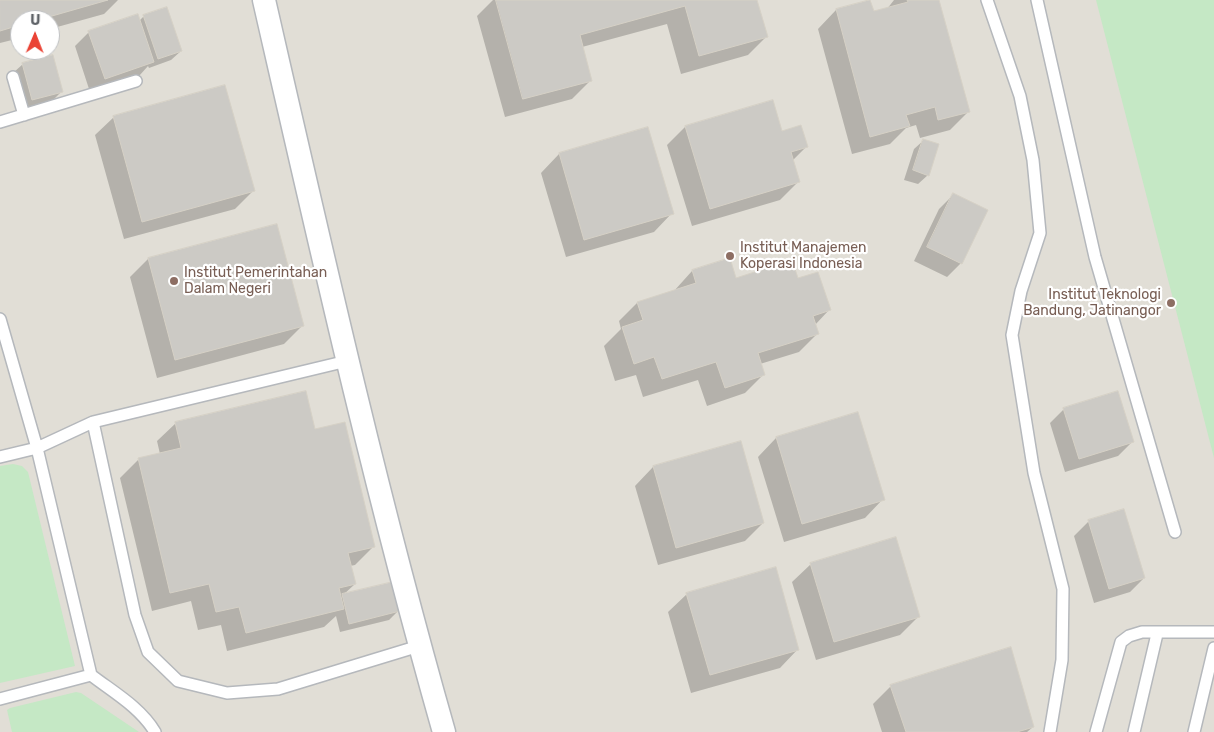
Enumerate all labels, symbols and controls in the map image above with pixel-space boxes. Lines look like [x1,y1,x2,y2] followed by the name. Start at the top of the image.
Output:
[10,10,60,60] north arrow
[30,12,40,29] text: U
[740,240,866,272] place label: Institut Manajemen Koperasi Indonesia
[724,250,736,262] marker: Institut Manajemen Koperasi Indonesia
[184,265,327,298] place label: Institut Pemerintahan Dalam Negeri
[168,275,180,287] marker: Institut Pemerintahan Dalam Negeri
[1023,287,1161,320] place label: Institut Teknologi Bandung, Jatinangor
[1165,297,1177,309] marker: Institut Teknologi Bandung, Jatinangor

